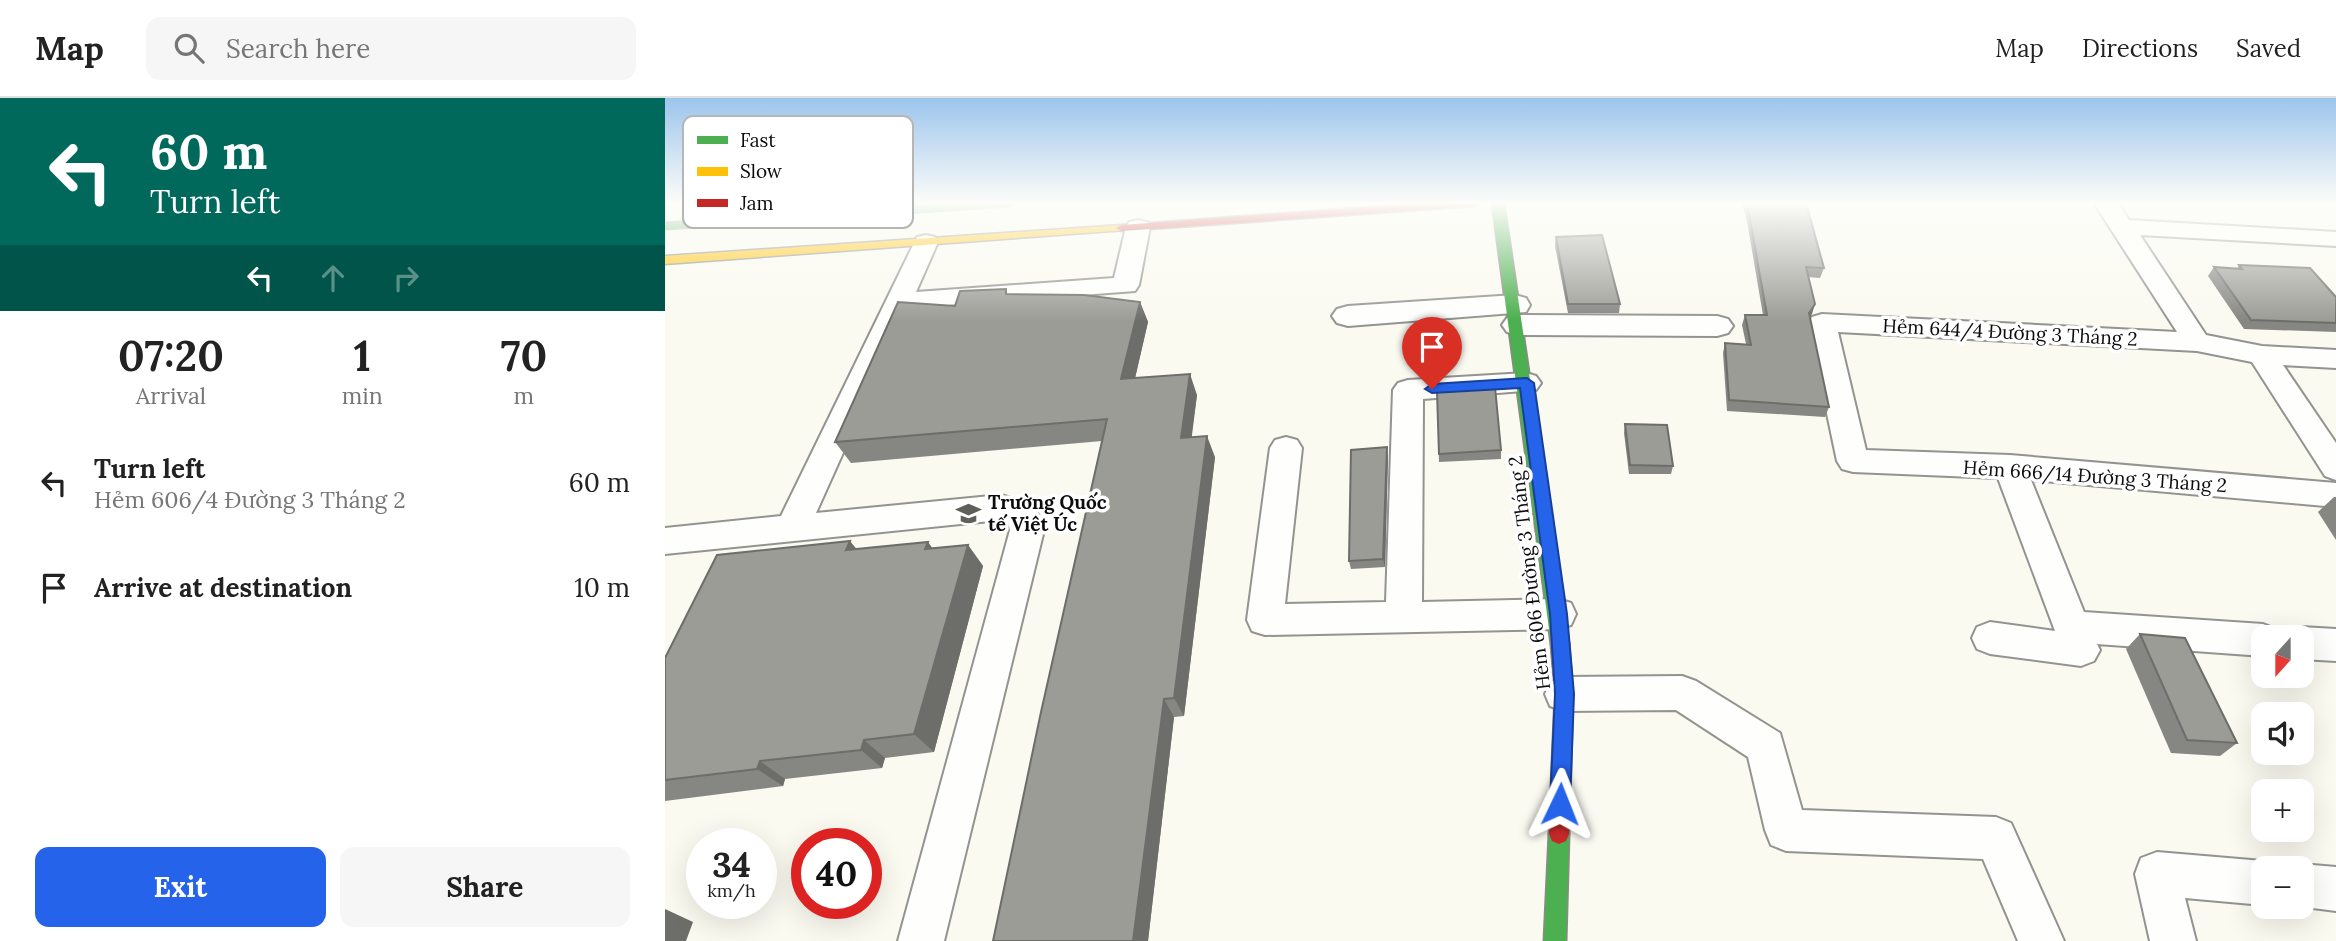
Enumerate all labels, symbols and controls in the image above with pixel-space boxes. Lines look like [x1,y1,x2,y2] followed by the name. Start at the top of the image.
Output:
[146,17,636,80] search box
[35,27,104,69] text: Map
[170,29,208,67] icon: search
[226,32,370,65] text: Search here
[1995,33,2044,64] text: Map
[2082,33,2198,64] text: Directions
[2236,33,2301,64] text: Saved
[683,116,913,228] legend
[150,120,267,182] text: 60 m
[35,126,126,217] icon: left
[740,128,776,152] text: Fast
[740,159,783,183] text: Slow
[150,181,280,222] text: Turn left
[739,191,774,215] text: Jam
[241,259,279,297] icon: left
[314,259,352,297] icon: ahead
[387,259,425,297] icon: right
[1882,313,2138,352] street label: Hẻm 644/4 Đường 3 Tháng 2
[1402,317,1462,389] pin
[1413,328,1451,366] icon: arrive
[118,329,224,383] text: 07:20
[354,329,371,383] text: 1
[501,329,547,383] text: 70
[136,381,206,410] text: Arrival
[342,381,383,410] text: min
[514,381,534,410] text: m
[94,452,205,485] text: Turn left
[1503,455,1555,691] street label: Hẻm 606 Đường 3 Tháng 2
[1962,455,2228,498] street label: Hẻm 666/14 Đường 3 Tháng 2
[35,464,73,502] icon: left
[569,466,630,499] text: 60 m
[94,485,406,514] text: Hẻm 606/4 Đường 3 Tháng 2
[988,490,1107,536] place label: Trường Quốc tế Việt Úc
[954,499,982,527] school or university icon: Trường Quốc tế Việt Úc
[35,569,73,607] icon: arrive
[94,571,352,604] text: Arrive at destination
[574,571,630,604] text: 10 m
[2251,625,2313,688] north arrow
[2251,625,2314,919] map controls
[2251,702,2314,765] button: sound
[1523,767,1597,841] position arrow
[2251,779,2314,842] button: +
[791,828,882,919] speed limit sign: 40
[712,842,751,887] text: 34
[35,847,326,927] button: Exit
[340,847,630,927] button: Share
[2251,856,2314,919] button: −
[707,879,756,902] text: km/h

